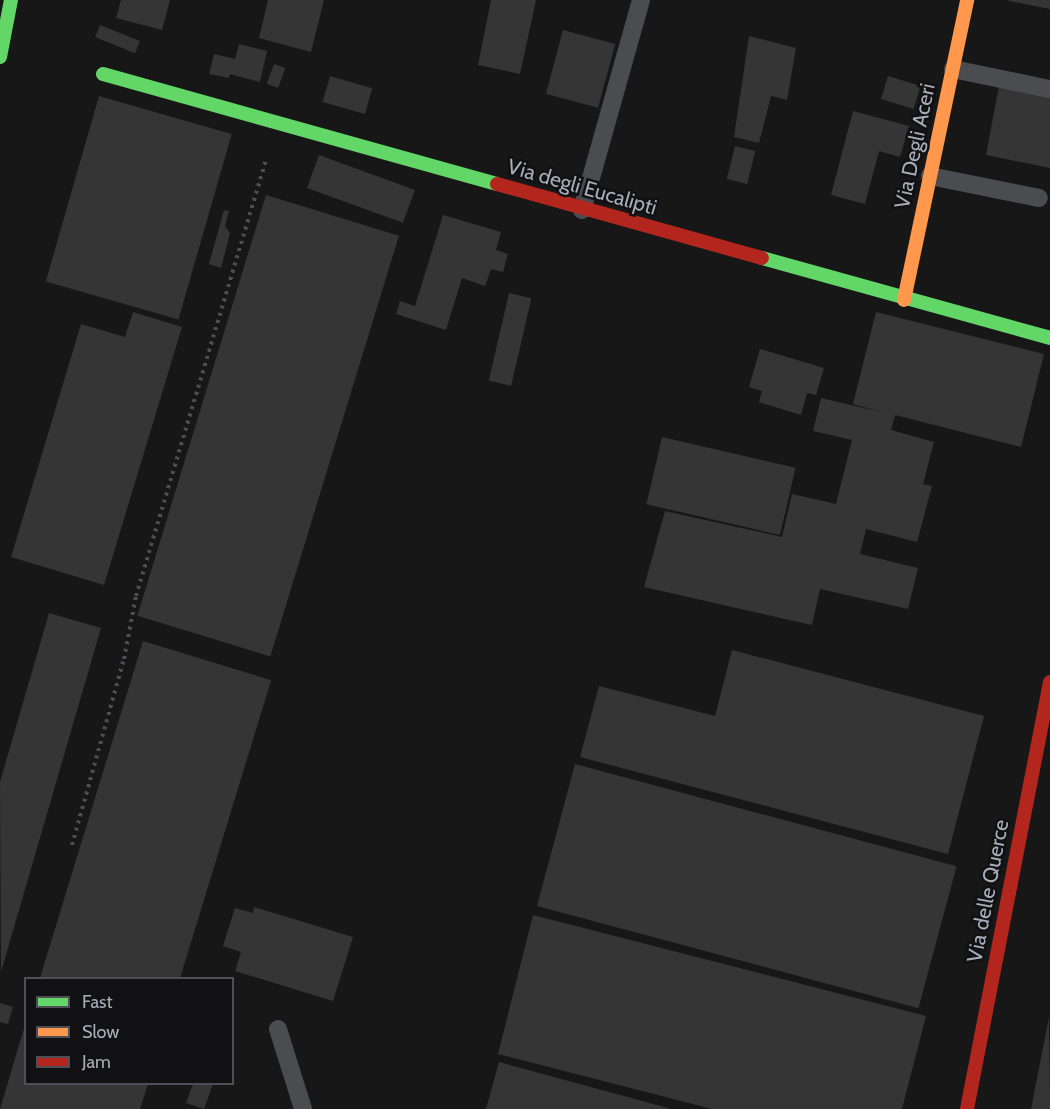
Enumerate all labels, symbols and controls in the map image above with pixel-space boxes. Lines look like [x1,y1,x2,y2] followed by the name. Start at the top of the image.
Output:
[889,81,941,211] street label: Via Degli Aceri
[504,154,660,220] street label: Via degli Eucalipti
[962,817,1014,965] street label: Via delle Querce
[24,977,234,1085] legend
[82,991,113,1013] text: Fast
[82,1021,119,1043] text: Slow
[82,1051,111,1073] text: Jam

